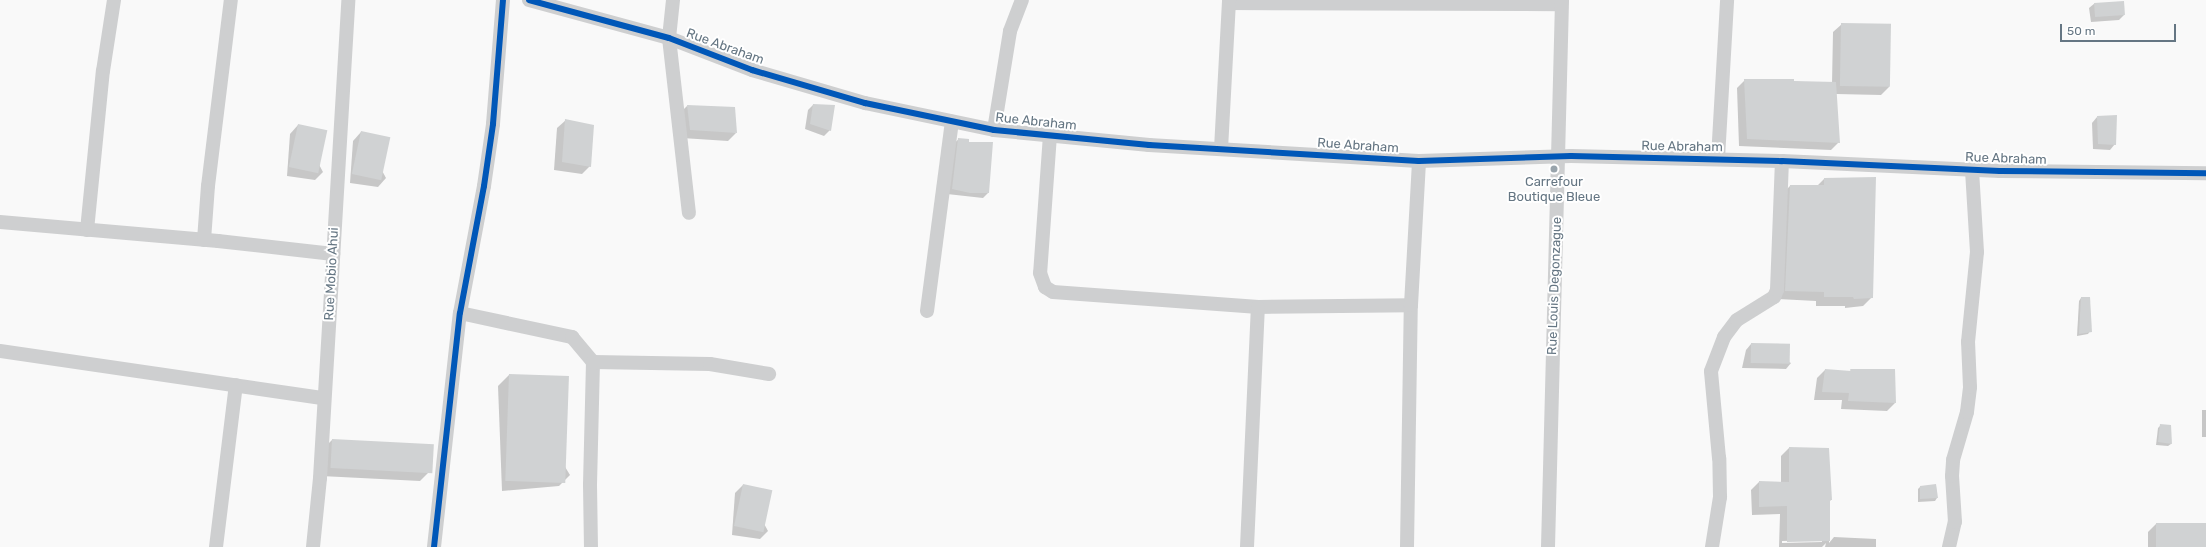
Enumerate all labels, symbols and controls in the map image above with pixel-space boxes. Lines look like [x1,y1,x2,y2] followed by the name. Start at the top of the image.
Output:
[2062,16,2178,42] scale bar
[2067,24,2095,38] text: 50 m
[684,26,766,68] street label: Rue Abraham
[994,110,1078,134] street label: Rue Abraham
[1317,135,1399,157] street label: Rue Abraham
[1641,138,1723,156] street label: Rue Abraham
[1965,150,2047,168] street label: Rue Abraham
[1549,164,1559,174] marker: Carrefour Boutique Bleue
[1508,175,1600,206] place label: Carrefour Boutique Bleue
[1545,217,1565,355] street label: Rue Louis Degonzague
[322,227,342,321] street label: Rue Mobio Ahui

